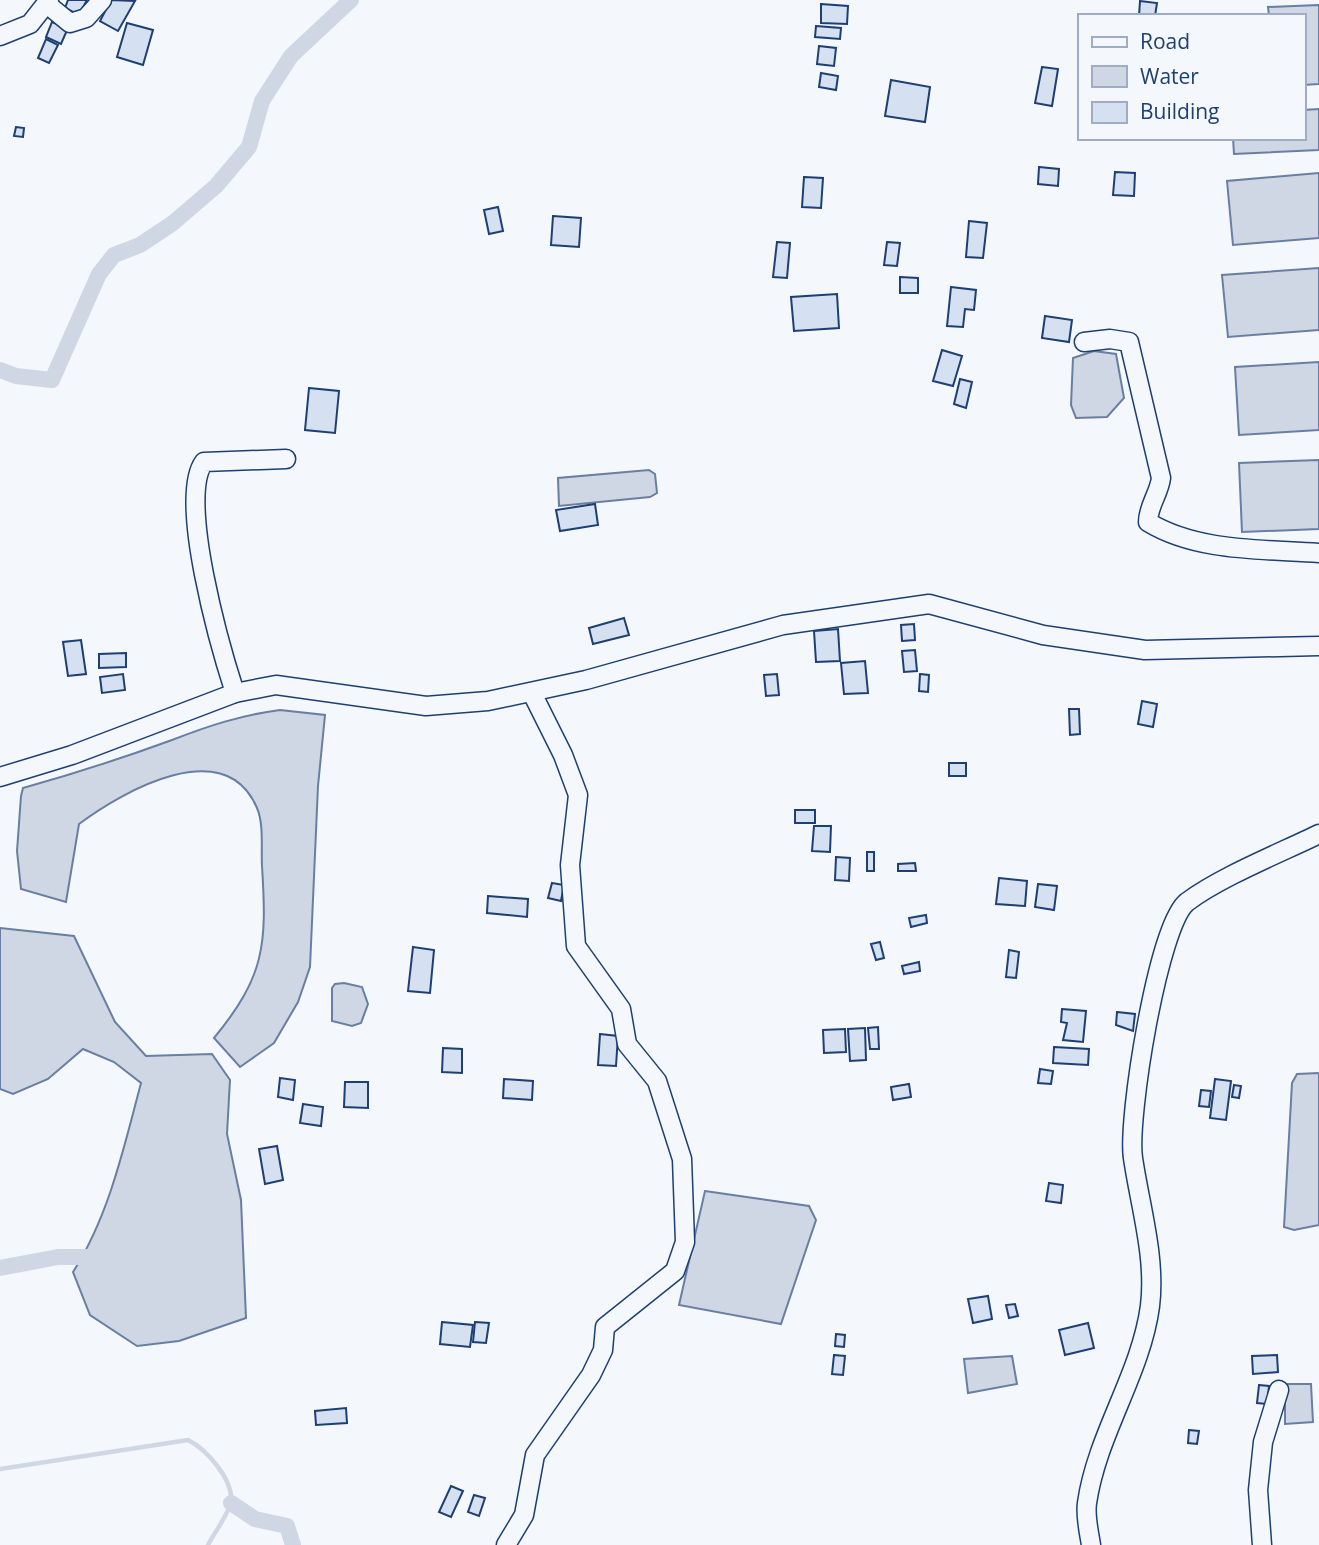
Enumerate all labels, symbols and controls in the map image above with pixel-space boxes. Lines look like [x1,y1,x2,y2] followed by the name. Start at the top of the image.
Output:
[1078,14,1305,140] legend
[1140,27,1190,55] text: Road
[1140,62,1199,90] text: Water
[1140,97,1219,125] text: Building

